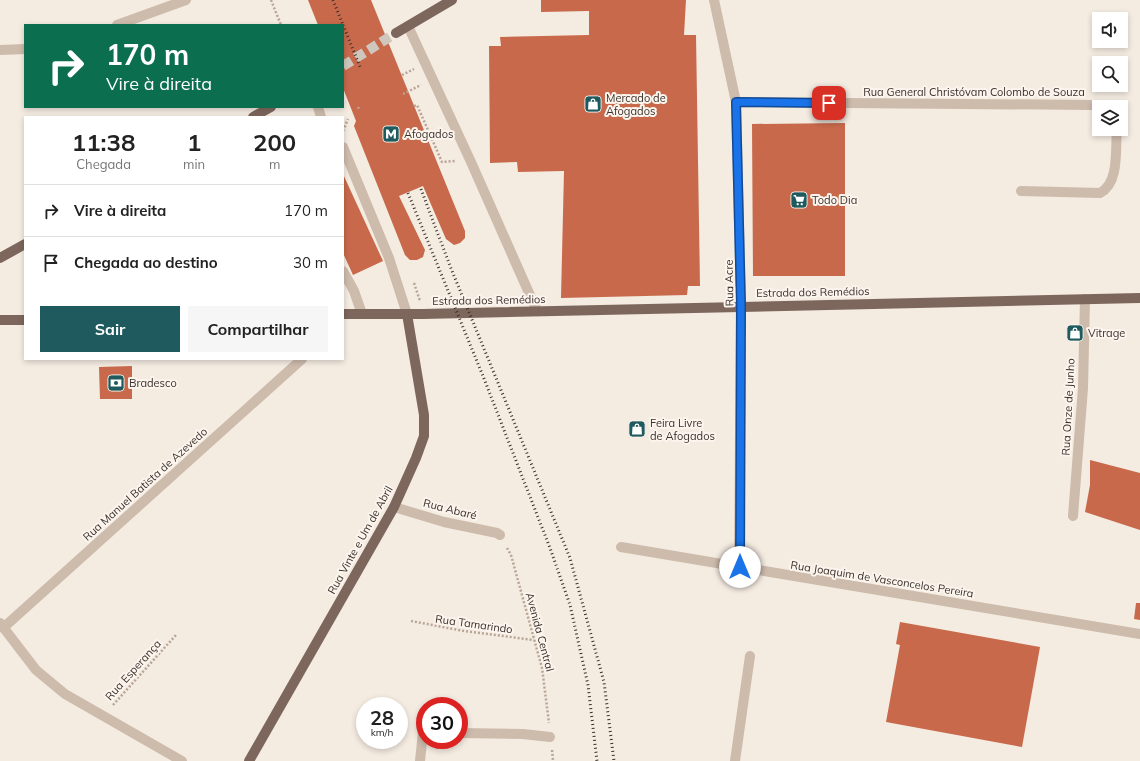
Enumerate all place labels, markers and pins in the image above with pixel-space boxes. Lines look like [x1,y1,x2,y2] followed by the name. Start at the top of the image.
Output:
[812,86,846,120] pin
[606,91,666,118] place label: Mercado de Afogados
[583,94,603,114] shop icon: Mercado de Afogados
[381,124,401,144] metro station icon: Afogados
[404,127,453,141] place label: Afogados
[789,190,809,210] supermarket icon: Todo Dia
[812,193,857,207] place label: Todo Dia
[1065,323,1085,343] shop icon: Vitrage
[1088,326,1125,340] place label: Vitrage
[106,373,126,393] bank icon: Bradesco
[129,376,177,390] place label: Bradesco
[650,416,715,443] place label: Feira Livre de Afogados
[627,419,647,439] shop icon: Feira Livre de Afogados

